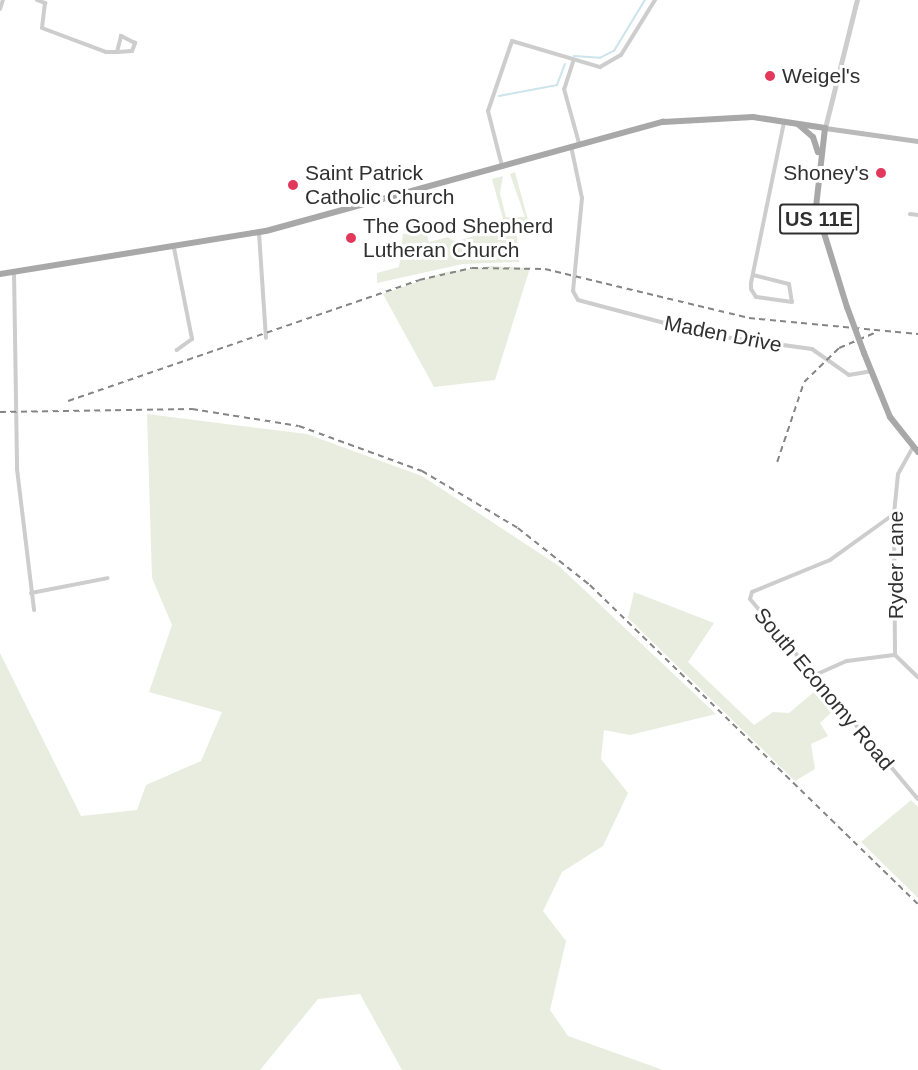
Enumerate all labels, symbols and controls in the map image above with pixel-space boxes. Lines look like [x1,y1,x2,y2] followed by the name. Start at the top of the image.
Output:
[782,63,860,89] place label: Weigel's
[763,69,777,83] marker: Weigel's
[305,160,454,210] place label: Saint Patrick Catholic Church
[783,160,869,186] place label: Shoney's
[874,166,888,180] marker: Shoney's
[286,178,300,192] marker: Saint Patrick Catholic Church
[778,202,860,236] road number: US 11E
[363,213,553,263] place label: The Good Shepherd Lutheran Church
[344,231,358,245] marker: The Good Shepherd Lutheran Church
[662,310,784,358] street label: Maden Drive
[883,511,909,619] street label: Ryder Lane
[749,603,899,775] street label: South Economy Road

